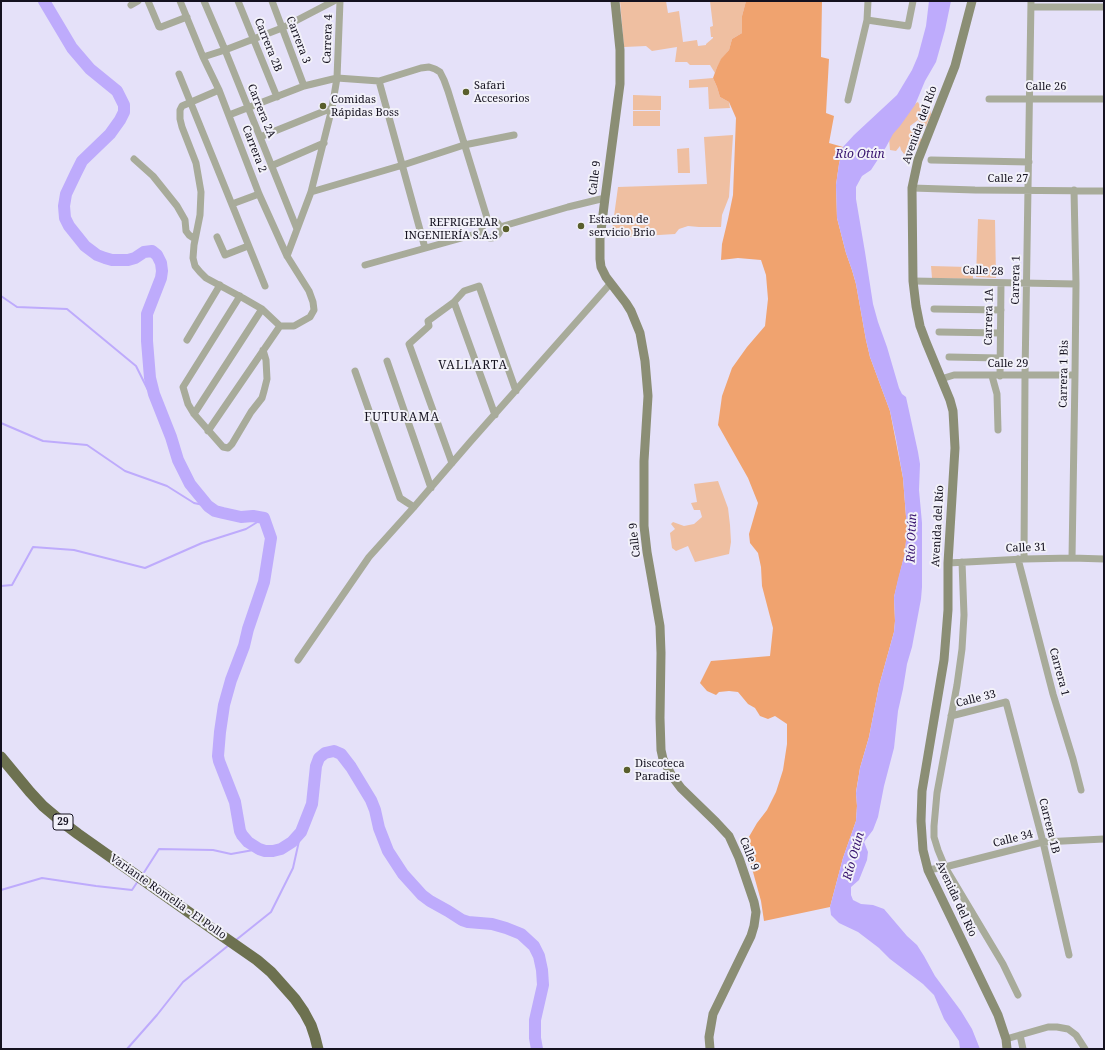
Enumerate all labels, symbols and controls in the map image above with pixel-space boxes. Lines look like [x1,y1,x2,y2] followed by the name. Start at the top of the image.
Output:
[321,14,335,64] street label: Carrera 4
[283,15,313,65] street label: Carrera 3
[251,16,285,74] street label: Carrera 2B
[474,79,530,105] place label: Safari Accesorios
[1026,80,1066,94] street label: Calle 26
[244,82,278,140] street label: Carrera 2A
[900,84,940,166] street label: Avenida del Río
[461,87,471,97] marker: Safari Accesorios
[331,93,399,119] place label: Comidas Rápidas Boss
[318,101,328,111] marker: Comidas Rápidas Boss
[239,124,269,174] street label: Carrera 2
[835,148,885,162] water label: Río Otún
[586,160,604,196] street label: Calle 9
[988,172,1028,186] street label: Calle 27
[589,213,655,239] place label: Estacion de servicio Brio
[404,216,498,242] place label: REFRIGERAR INGENIERÍA S.A.S
[576,221,586,231] marker: Estacion de servicio Brio
[501,224,511,234] marker: REFRIGERAR INGENIERÍA S.A.S
[1009,255,1023,305] street label: Carrera 1
[962,264,1004,278] street label: Calle 28
[982,288,996,346] street label: Carrera 1A
[1057,340,1071,408] street label: Carrera 1 Bis
[988,357,1028,371] street label: Calle 29
[438,359,508,373] district label: VALLARTA
[364,411,440,425] district label: FUTURAMA
[929,485,947,567] street label: Avenida del Río
[904,513,920,563] water label: Río Otún
[627,522,643,558] street label: Calle 9
[1005,541,1047,555] street label: Calle 31
[1046,646,1072,698] street label: Carrera 1
[955,688,997,710] street label: Calle 33
[635,757,685,783] place label: Discoteca Paradise
[622,765,632,775] marker: Discoteca Paradise
[1036,797,1062,855] street label: Carrera 1B
[53,814,73,830] road number: 29
[992,828,1034,850] street label: Calle 34
[840,830,868,882] water label: Río Otún
[736,835,762,873] street label: Calle 9
[107,852,229,942] street label: Variante Romelia - El Pollo
[933,859,979,939] street label: Avenida del Río

